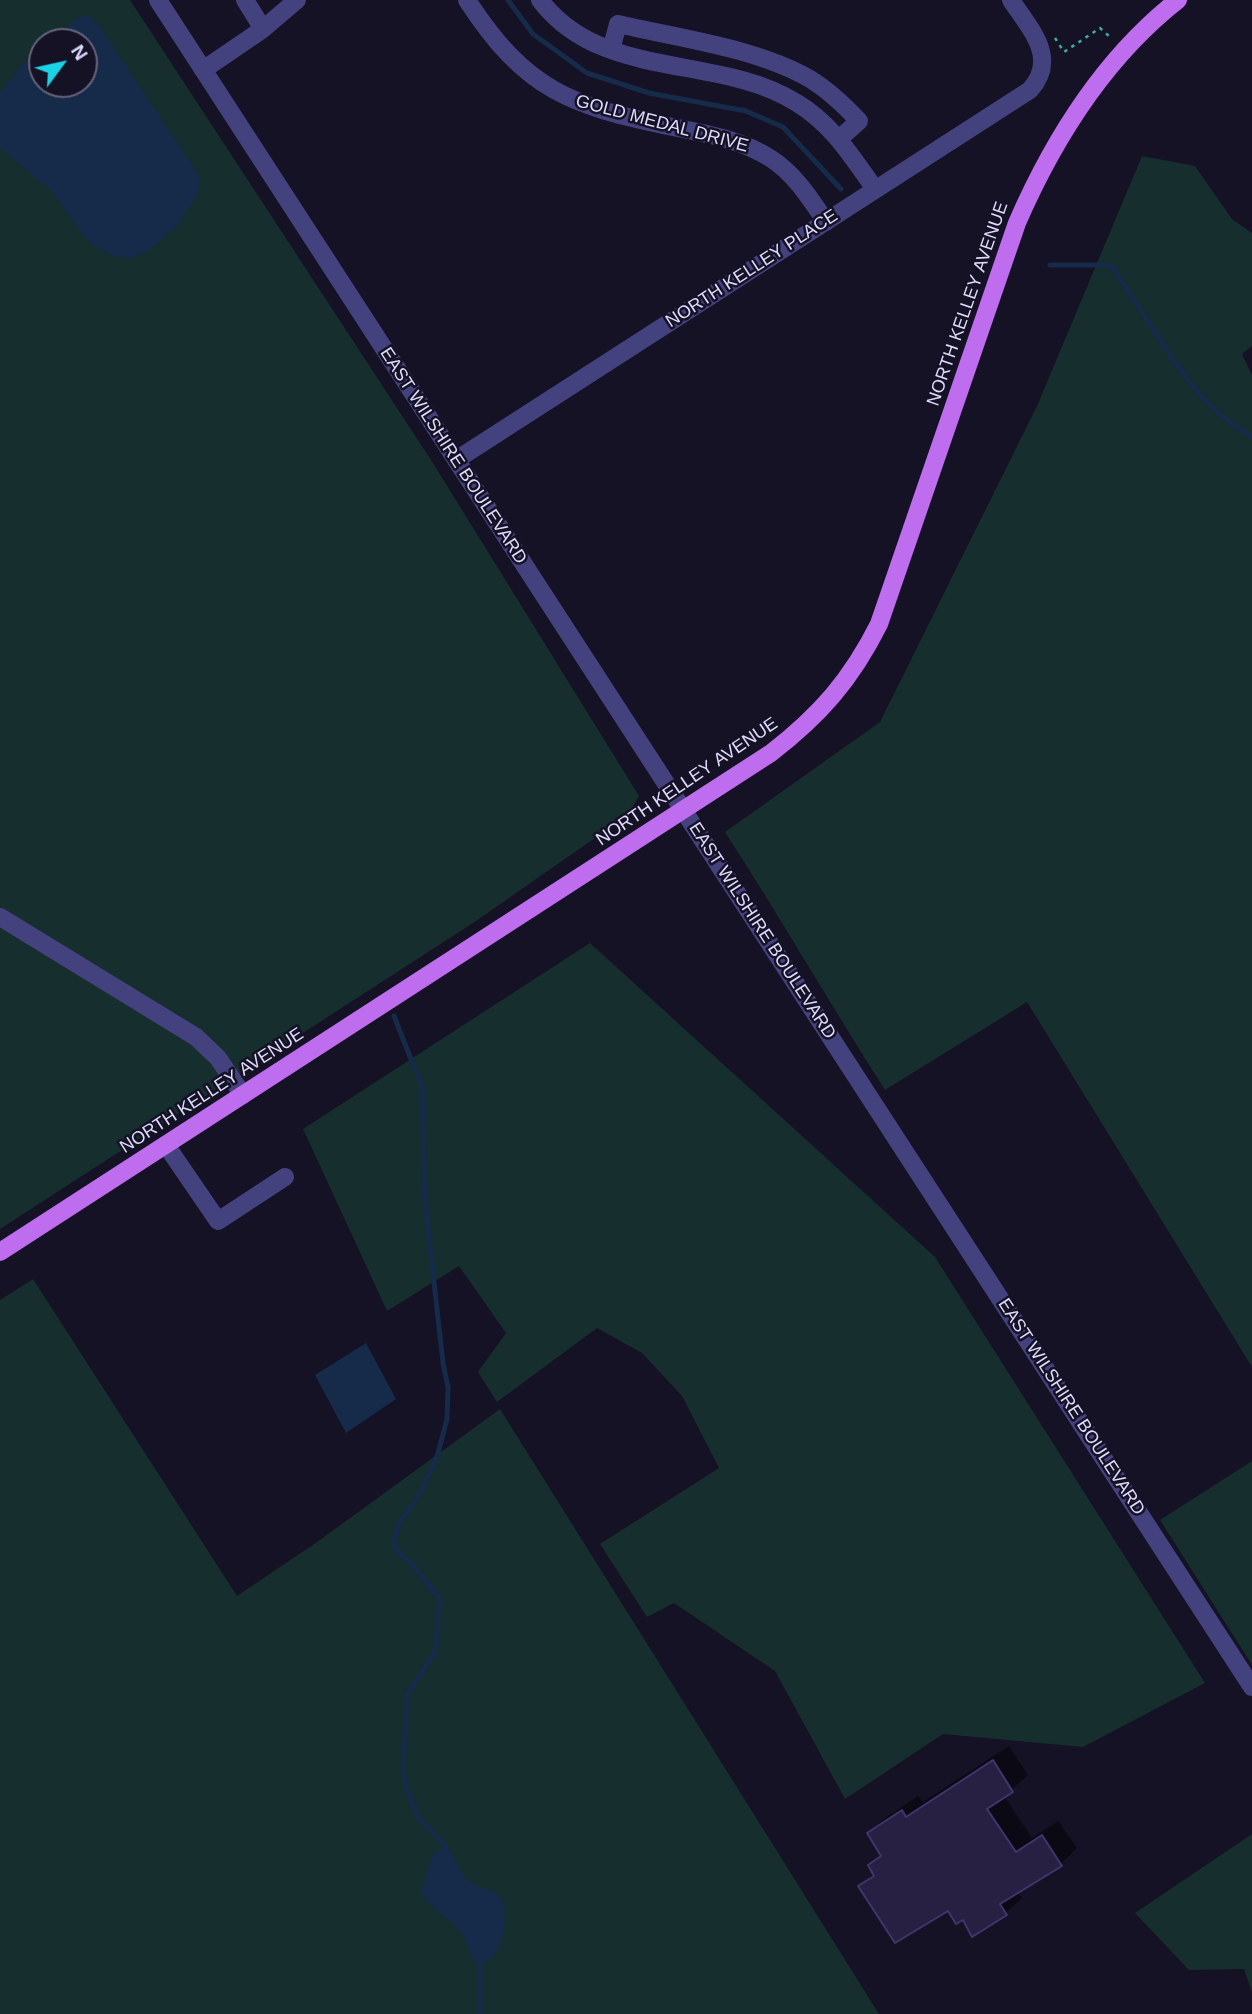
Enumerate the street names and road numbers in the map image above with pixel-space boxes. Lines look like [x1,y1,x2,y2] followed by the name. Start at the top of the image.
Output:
[573,91,751,157] street label: GOLD MEDAL DRIVE
[923,199,1013,409] street label: NORTH KELLEY AVENUE
[662,205,842,333] street label: NORTH KELLEY PLACE
[375,344,531,568] street label: EAST WILSHIRE BOULEVARD
[592,713,782,851] street label: NORTH KELLEY AVENUE
[684,819,840,1043] street label: EAST WILSHIRE BOULEVARD
[116,1024,308,1158] street label: NORTH KELLEY AVENUE
[993,1295,1149,1519] street label: EAST WILSHIRE BOULEVARD

